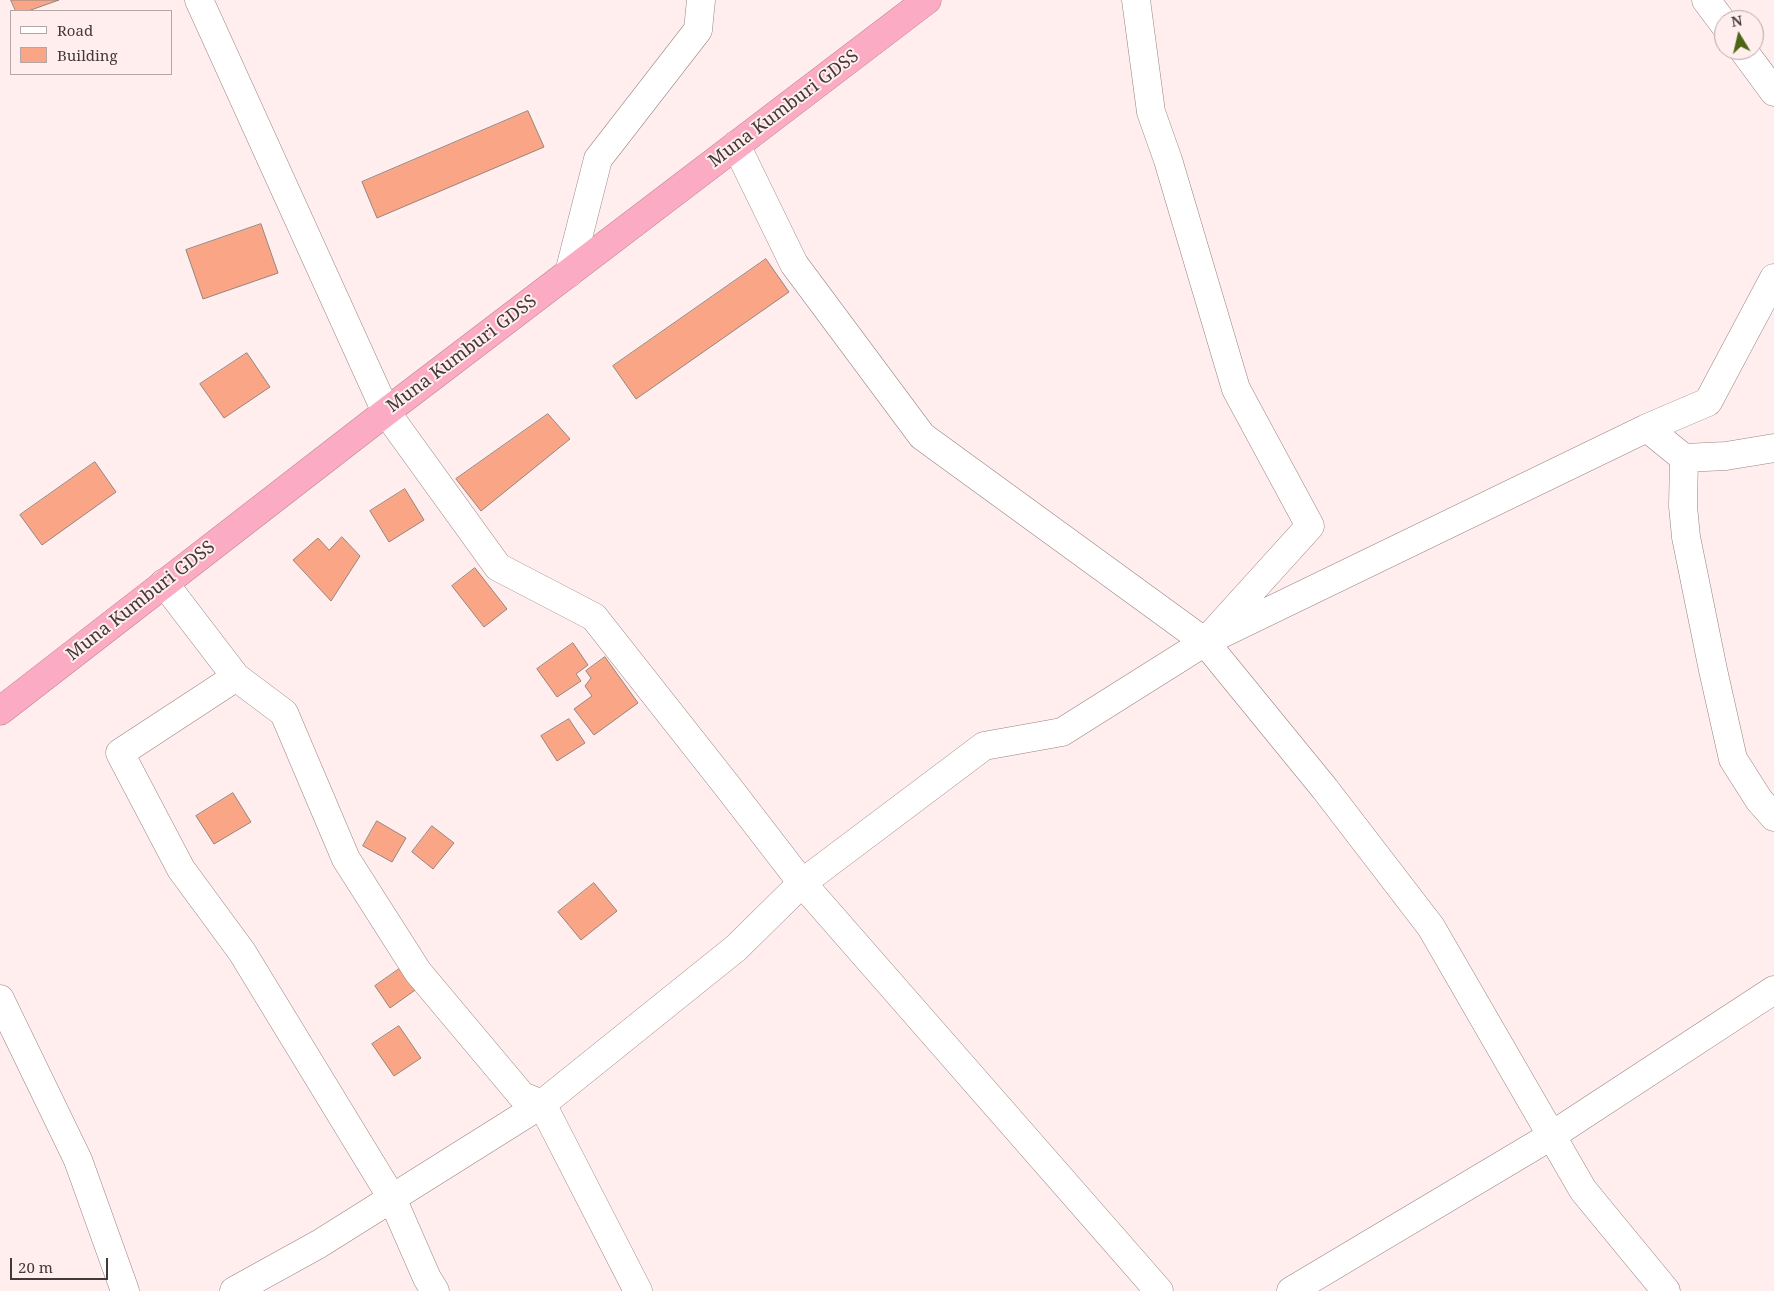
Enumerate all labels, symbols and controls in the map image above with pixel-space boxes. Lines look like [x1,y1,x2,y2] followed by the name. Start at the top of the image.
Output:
[10,10,172,75] legend
[1714,10,1764,60] north arrow
[1730,10,1744,31] text: N
[57,20,93,40] text: Road
[57,45,118,65] text: Building
[705,46,863,172] street label: Muna Kumburi GDSS
[383,291,541,417] street label: Muna Kumburi GDSS
[63,536,219,666] street label: Muna Kumburi GDSS
[12,1248,110,1280] scale bar
[18,1257,53,1277] text: 20 m

